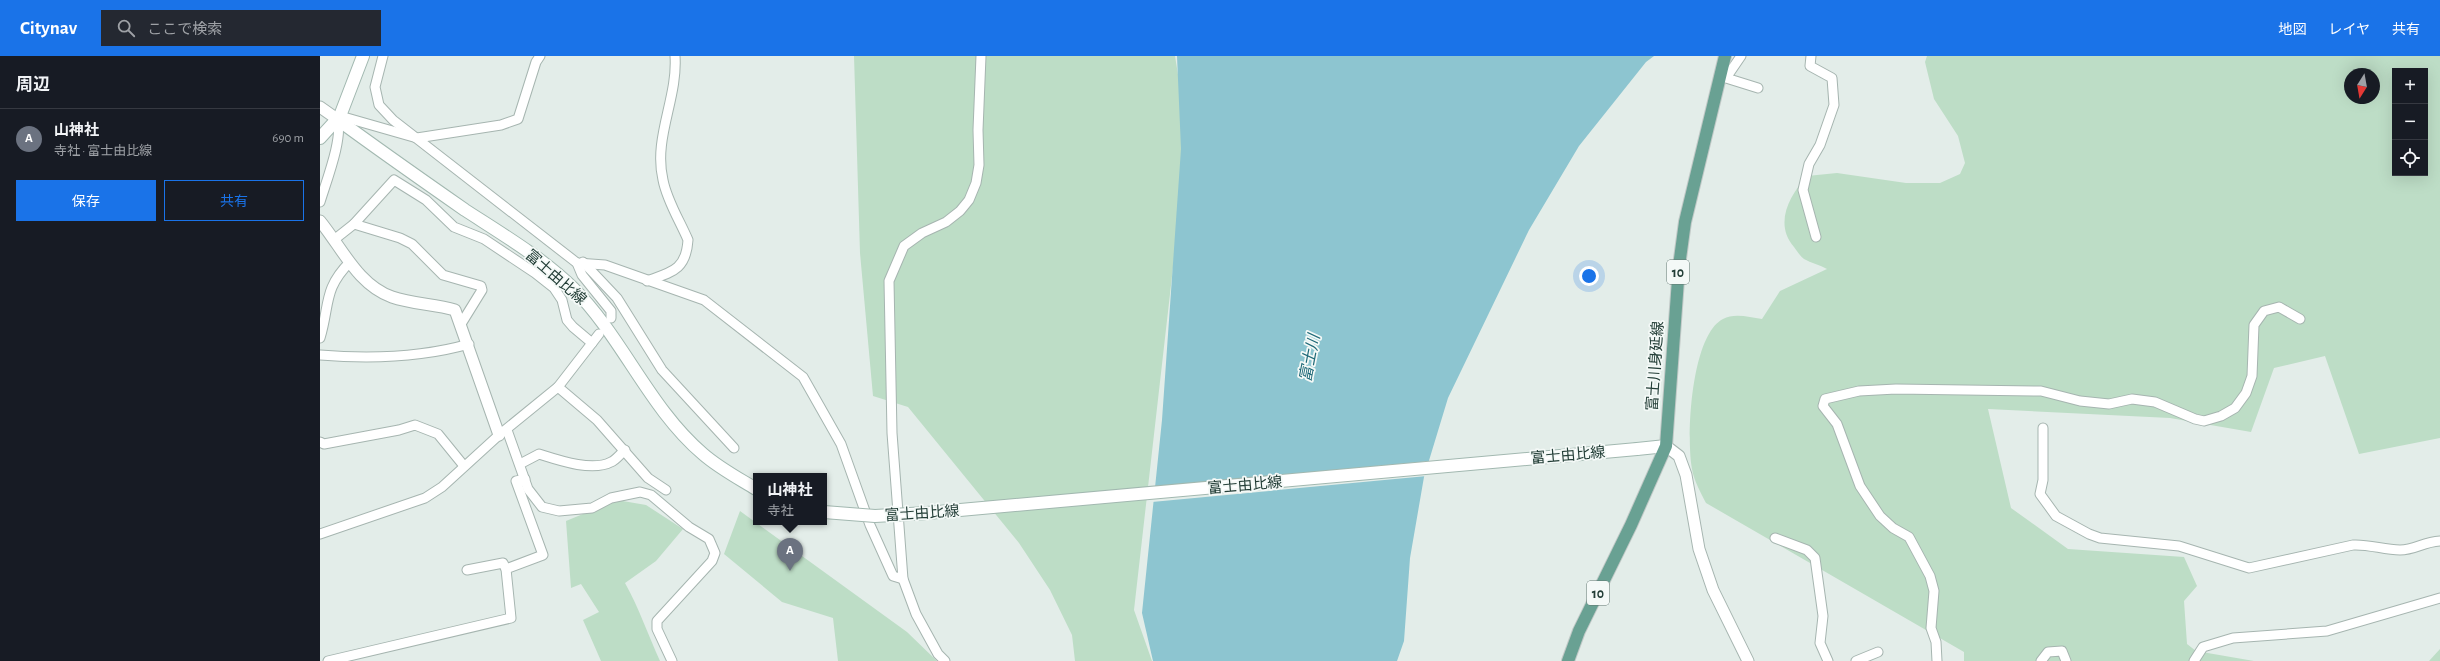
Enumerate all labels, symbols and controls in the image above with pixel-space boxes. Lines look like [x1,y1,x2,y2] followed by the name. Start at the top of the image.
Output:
[101,10,381,46] search box
[115,17,137,39] icon: search
[20,19,77,38] text: Citynav
[147,22,222,37] text: ここで検索
[2278,23,2306,37] text: 地図
[2328,23,2370,37] text: レイヤ
[2392,23,2420,37] text: 共有
[2344,68,2380,104] north arrow
[2392,68,2428,176] map controls
[2392,68,2428,104] button: +
[16,76,50,93] text: 周辺
[2392,104,2428,140] button: −
[54,123,99,138] text: 山神社
[25,132,33,145] text: A
[272,132,304,145] text: 690 m
[2392,140,2428,176] button: locate
[54,145,152,158] text: 寺社 · 富士由比線
[16,180,156,221] button: 保存
[164,180,304,221] button: 共有
[522,246,590,308] street label: 富士由比線
[1667,260,1689,284] road number: 10
[1579,266,1599,286] your location
[1644,321,1666,411] street label: 富士川身延線
[1297,331,1323,383] water label: 富士川
[1530,444,1606,466] street label: 富士由比線
[753,473,827,525] popup
[1207,474,1283,496] street label: 富士由比線
[767,483,813,498] text: 山神社
[884,502,960,524] street label: 富士由比線
[767,505,794,518] text: 寺社
[777,538,803,571] pin: A
[1587,581,1609,605] road number: 10

